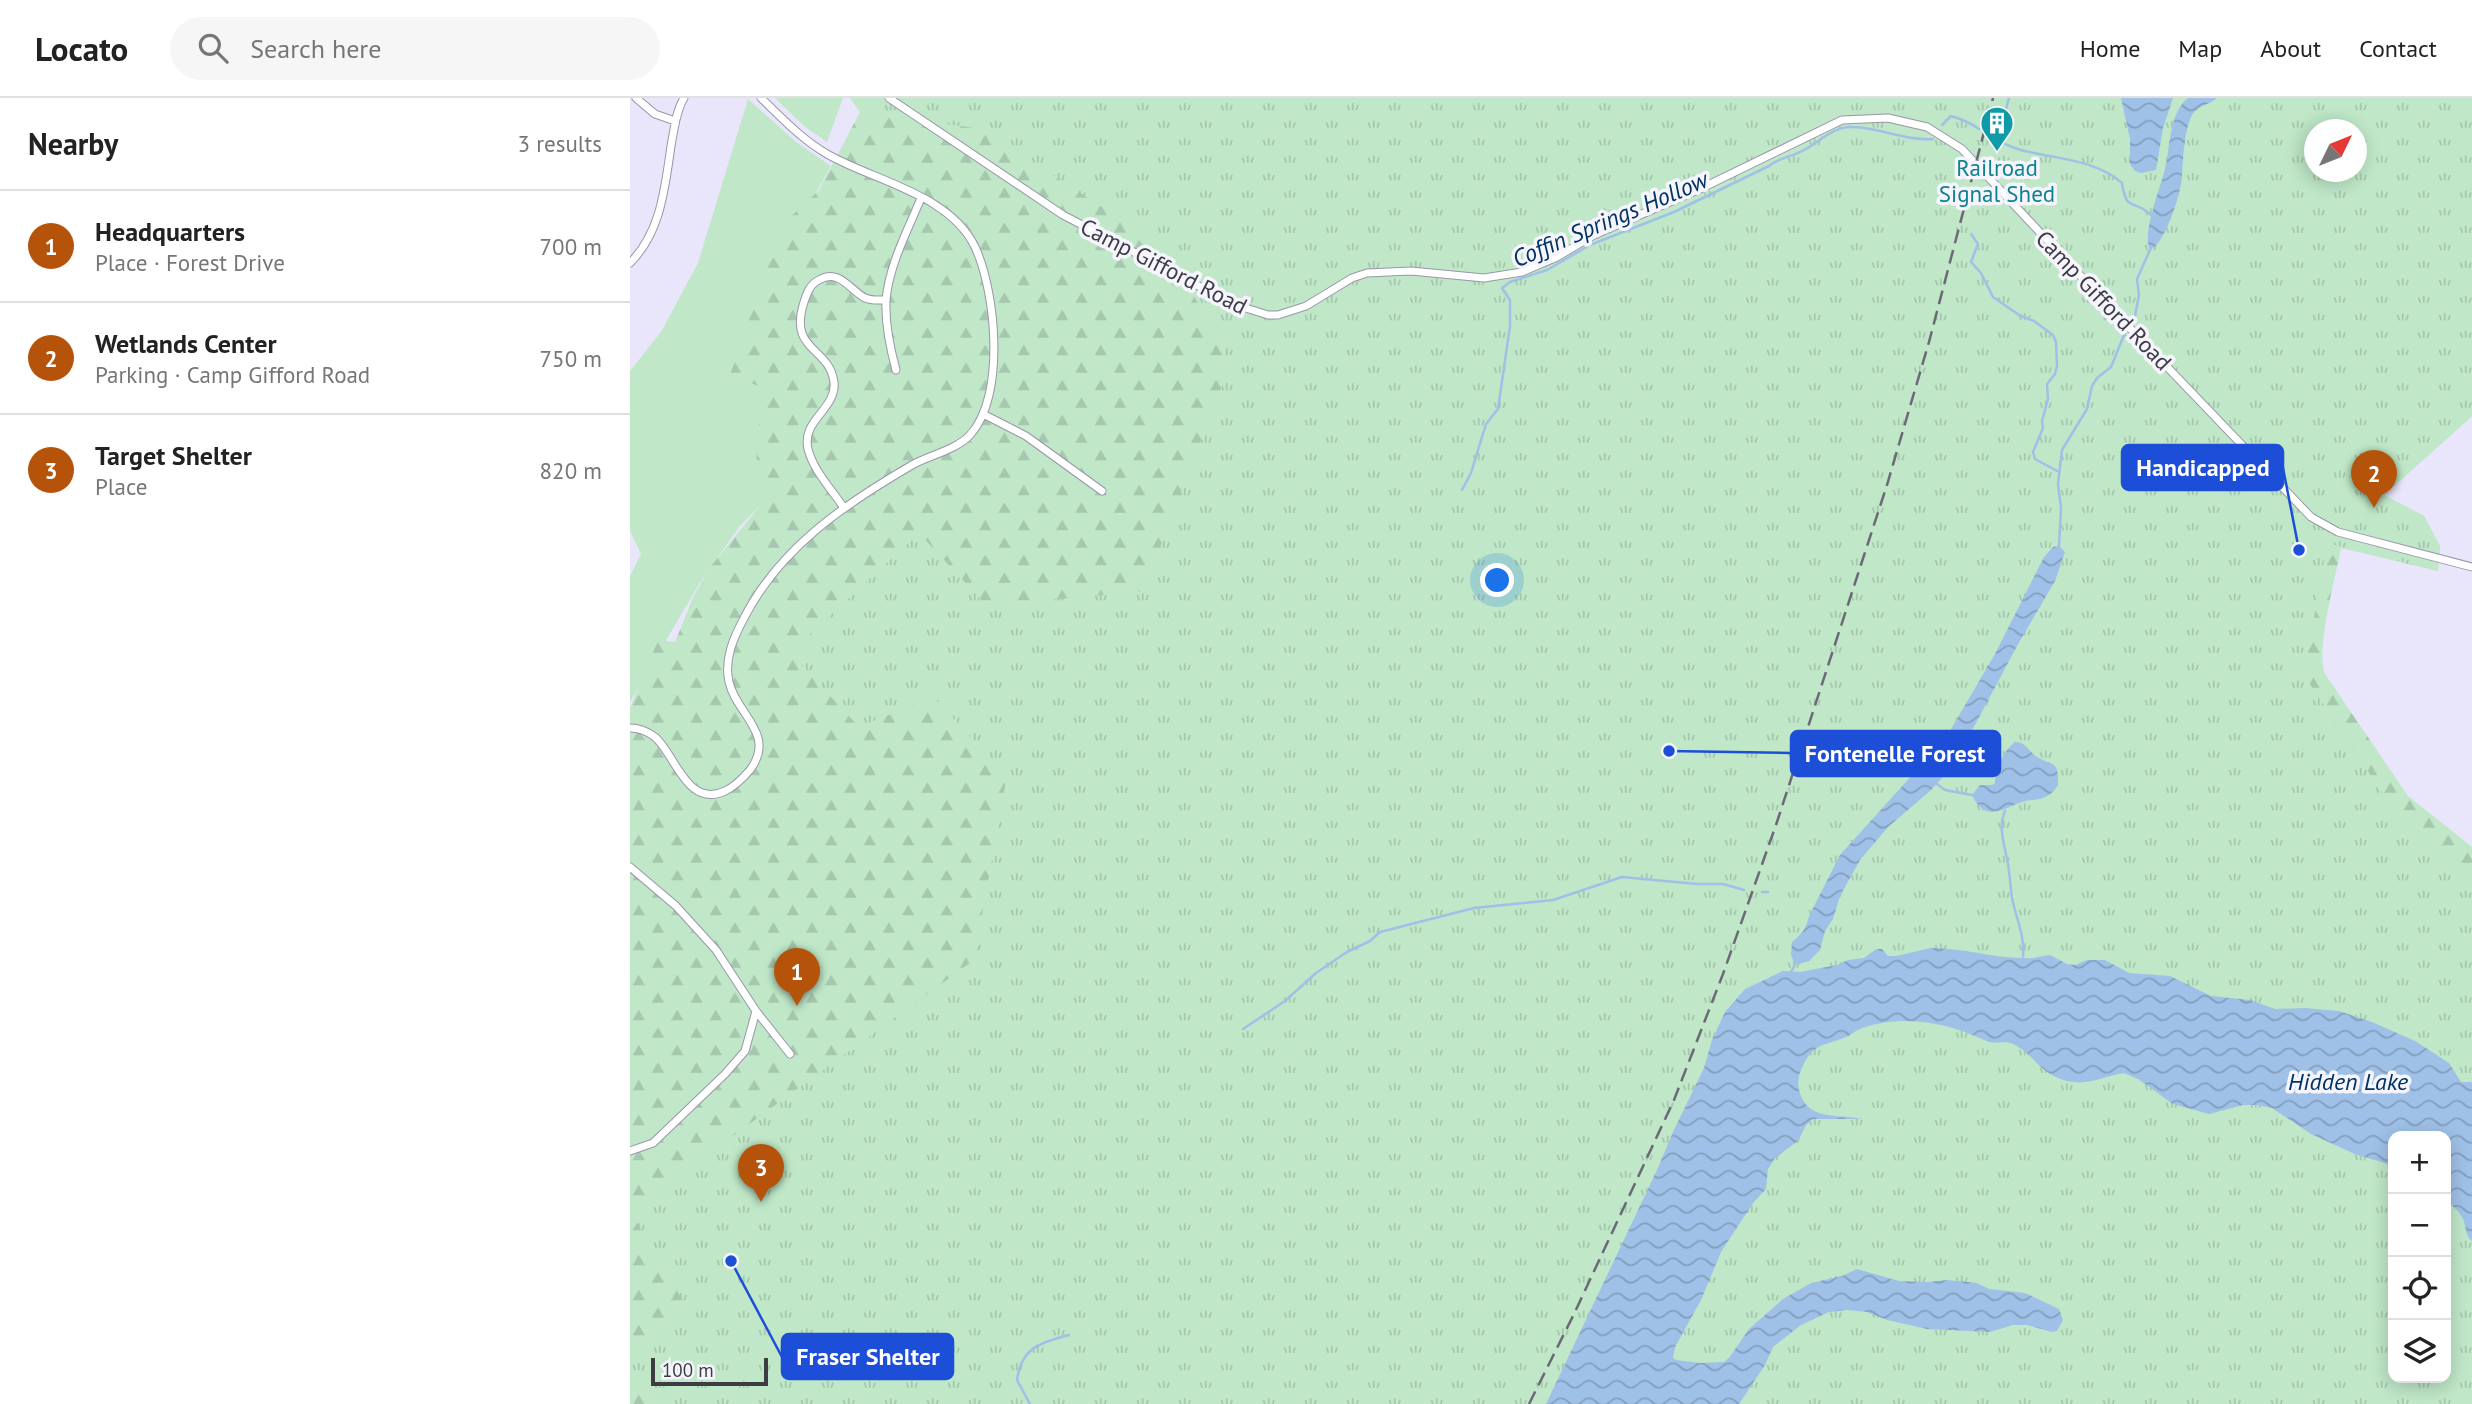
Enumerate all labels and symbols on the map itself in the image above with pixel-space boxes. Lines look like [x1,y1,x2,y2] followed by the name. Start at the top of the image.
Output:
[1978,104,2016,153] building icon: Railroad Signal Shed
[2304,119,2367,182] north arrow
[1939,153,2055,208] place label: Railroad Signal Shed
[1508,163,1714,274] water label: Coffin Springs Hollow
[1076,211,1252,321] street label: Camp Gifford Road
[2030,224,2178,376] street label: Camp Gifford Road
[2122,445,2283,490] callout: Handicapped
[2351,450,2397,508] pin: 2
[2136,452,2270,483] text: Handicapped
[1480,563,1514,597] your location
[1791,731,2000,776] callout: Fontenelle Forest
[1805,738,1986,769] text: Fontenelle Forest
[774,948,820,1006] pin: 1
[2288,1066,2408,1097] water label: Hidden Lake
[738,1144,784,1202] pin: 3
[782,1334,953,1379] callout: Fraser Shelter
[796,1341,940,1372] text: Fraser Shelter
[651,1355,768,1387] scale bar

